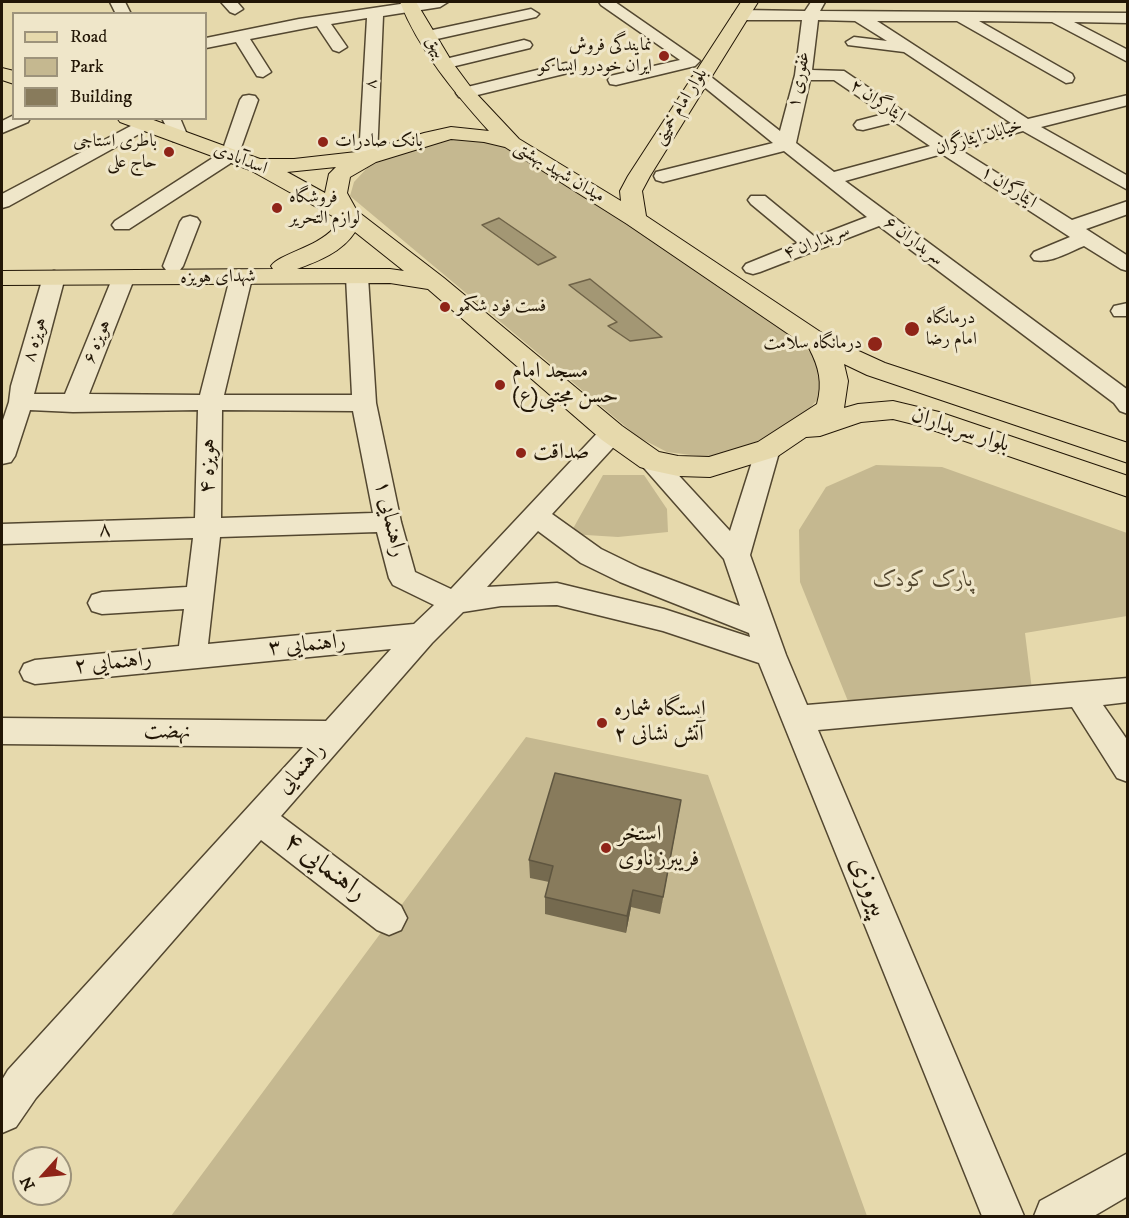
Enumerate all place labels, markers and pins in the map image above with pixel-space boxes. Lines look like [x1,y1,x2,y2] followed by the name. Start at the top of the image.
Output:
[538,35,652,78] place label: نمایندگی فروش ایران خودرو ایساکو
[657,49,671,63] marker: نمایندگی فروش ایران خودرو ایساکو
[73,131,157,174] place label: باطری استاجی حاج علی
[335,131,423,153] place label: بانک صادرات
[316,135,330,149] marker: بانک صادرات
[162,145,176,159] marker: باطری استاجی حاج علی
[289,187,360,230] place label: فروشگاه لوازم التحریر
[270,201,284,215] marker: فروشگاه لوازم التحریر
[457,296,546,318] place label: فست فود شکمو
[438,300,452,314] marker: فست فود شکمو
[926,308,977,350] place label: درمانگاه امام رضا
[903,320,921,338] marker: درمانگاه امام رضا
[763,333,862,355] place label: درمانگاه سلامت
[866,335,884,353] marker: درمانگاه سلامت
[512,359,618,410] place label: مسجد امام حسن مجتبی(ع)
[493,378,507,392] marker: مسجد امام حسن مجتبی(ع)
[533,440,589,466] place label: صداقت
[514,446,528,460] marker: صداقت
[614,697,706,748] place label: ایستگاه شماره ۲ آتش نشانی
[595,716,609,730] marker: ایستگاه شماره ۲ آتش نشانی
[618,822,699,873] place label: استخر فریبرز ناوی
[599,841,613,855] marker: استخر فریبرز ناوی

